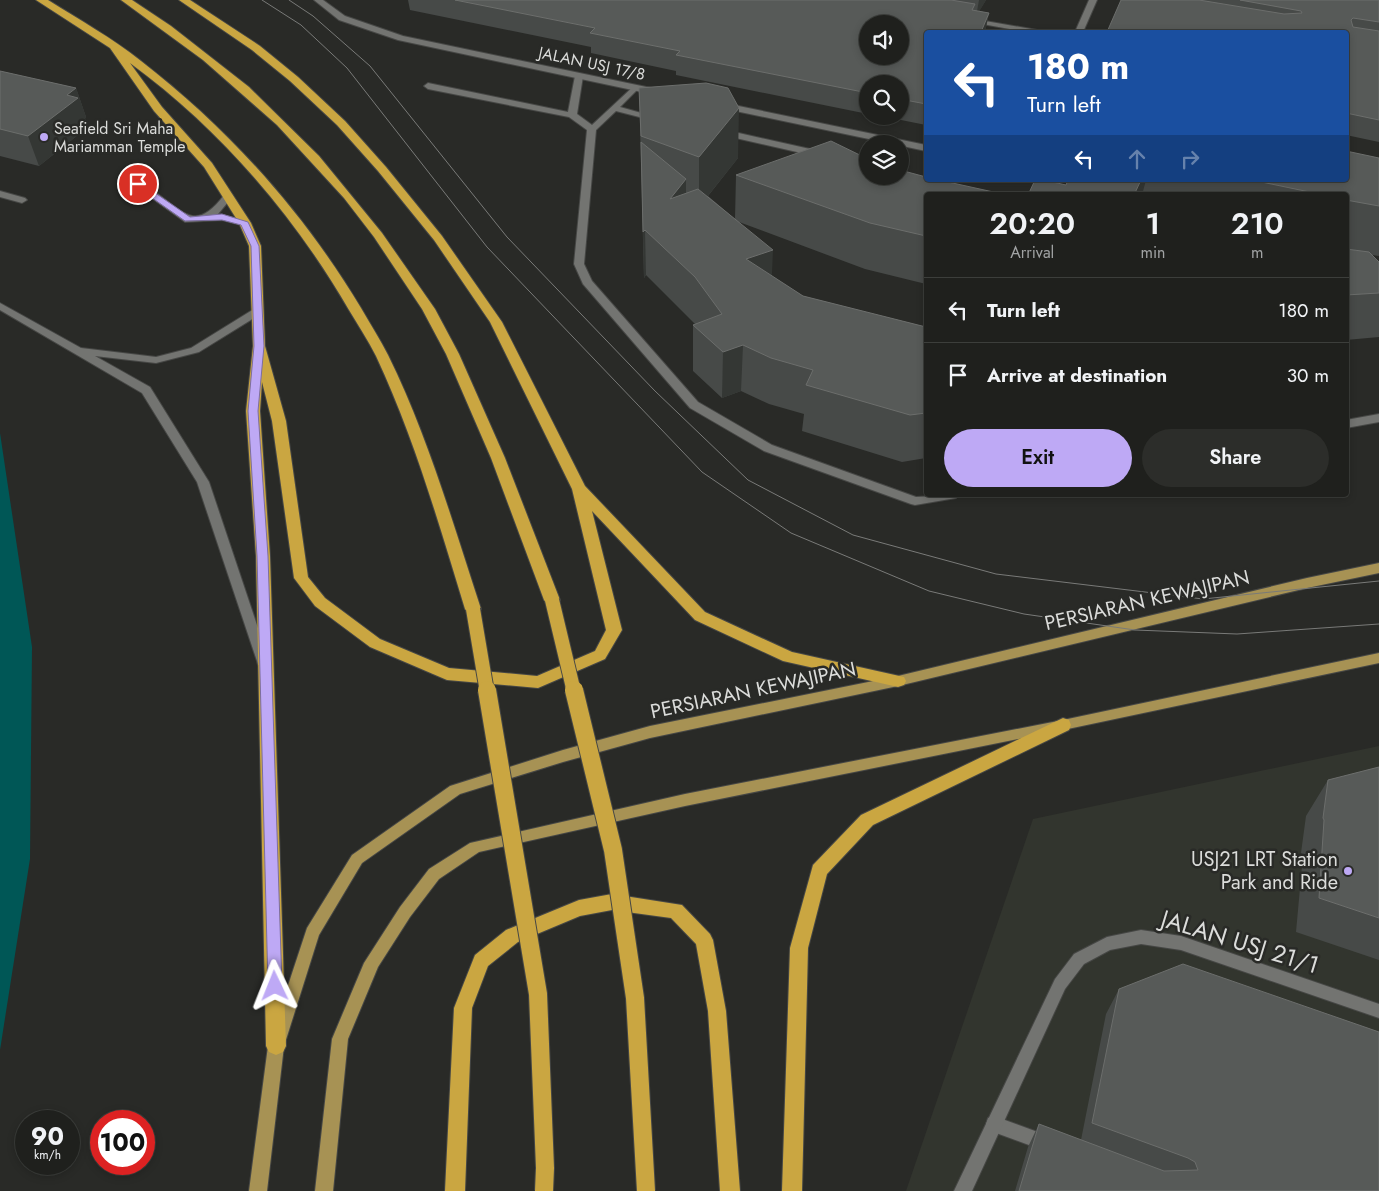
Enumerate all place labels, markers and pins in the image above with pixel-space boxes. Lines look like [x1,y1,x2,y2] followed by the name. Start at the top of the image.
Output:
[54,117,185,158] place label: Seafield Sri Maha Mariamman Temple
[38,131,50,143] marker: Seafield Sri Maha Mariamman Temple
[117,163,159,205] pin
[1191,845,1338,897] place label: USJ21 LRT Station Park and Ride
[1342,865,1354,877] marker: USJ21 LRT Station Park and Ride

